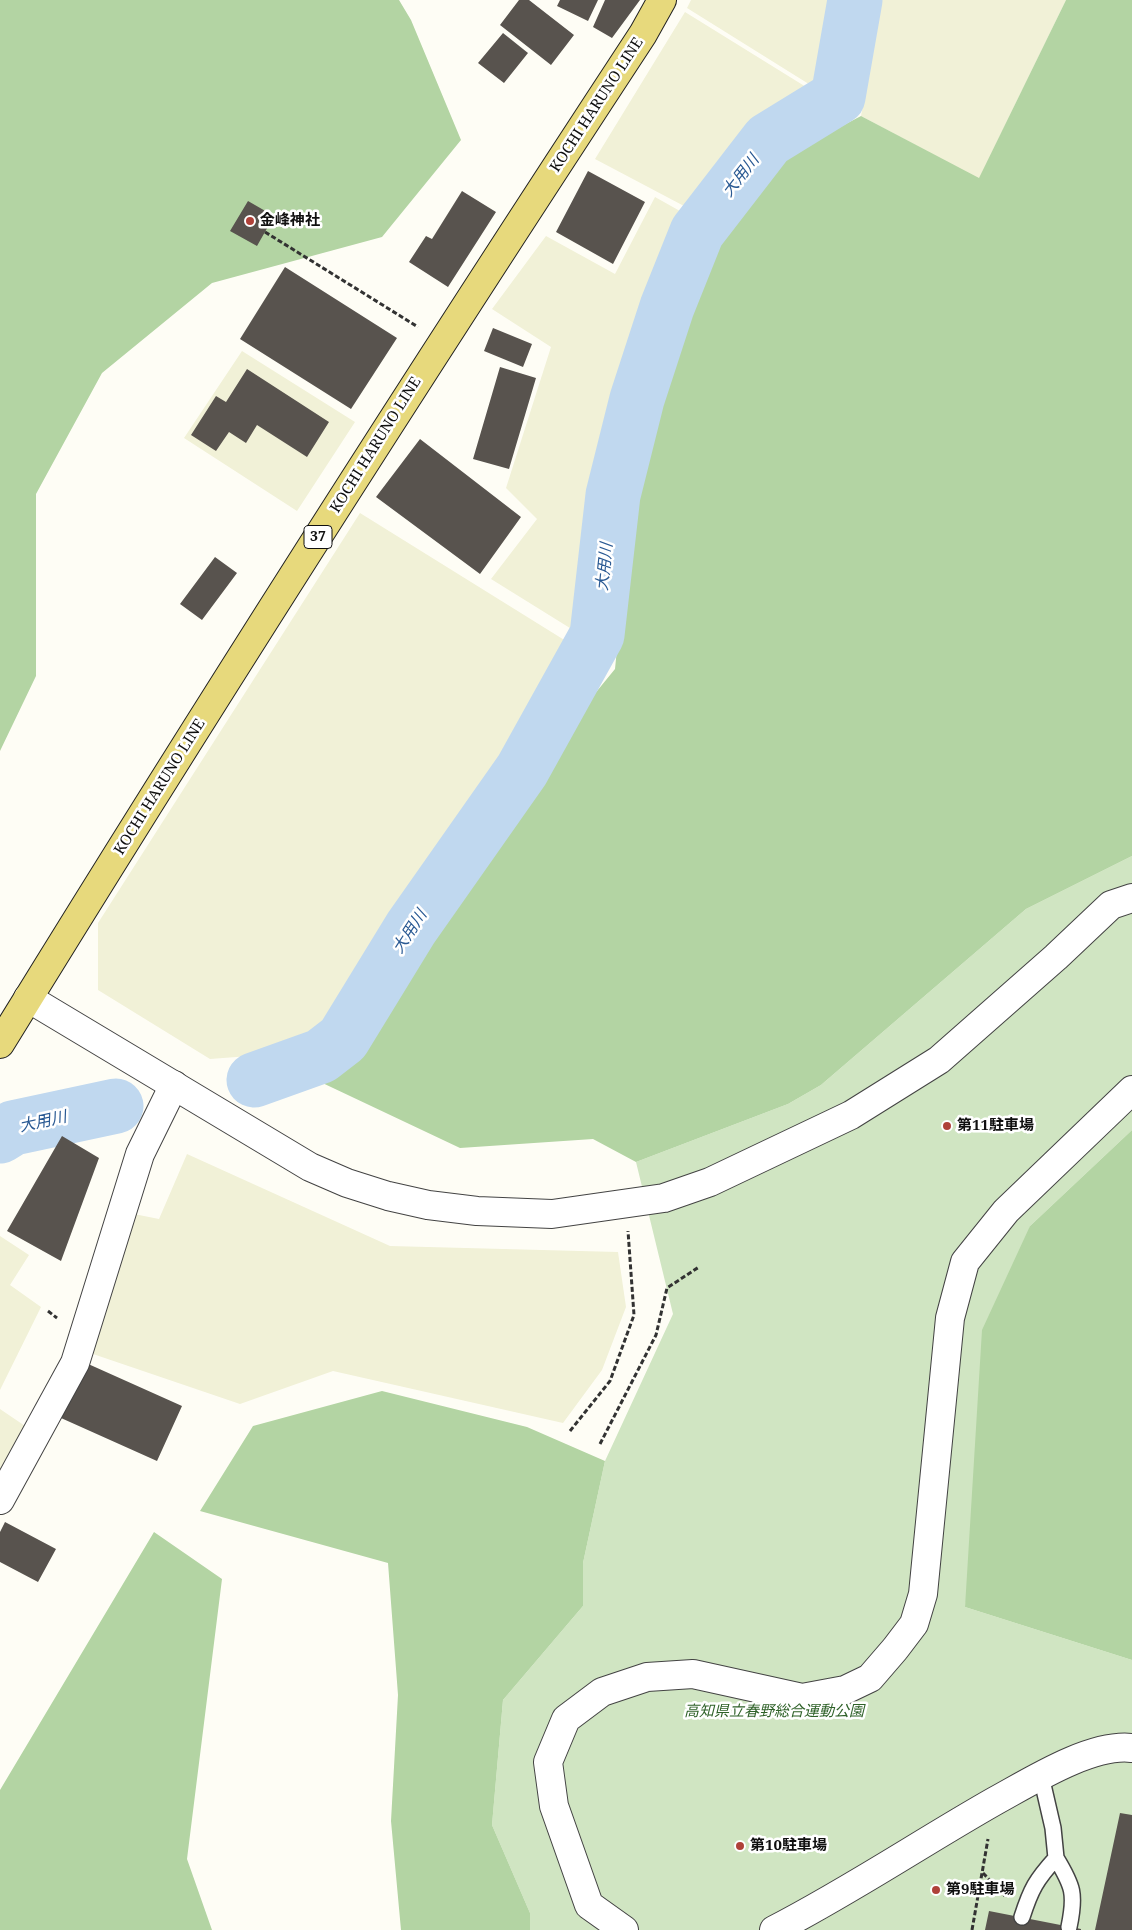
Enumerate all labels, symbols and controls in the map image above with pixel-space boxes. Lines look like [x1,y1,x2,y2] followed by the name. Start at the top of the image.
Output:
[547,34,647,176] street label: KOCHI HARUNO LINE
[719,151,763,201] water label: 大用川
[260,212,320,230] place label: 金峰神社
[244,215,256,227] marker: 金峰神社
[327,374,425,516] street label: KOCHI HARUNO LINE
[304,526,332,548] road number: 37
[593,542,617,592] water label: 大用川
[111,716,209,858] street label: KOCHI HARUNO LINE
[389,907,431,957] water label: 大用川
[18,1108,68,1136] water label: 大用川
[957,1117,1034,1135] place label: 第11駐車場
[941,1120,953,1132] marker: 第11駐車場
[684,1703,864,1721] park label: 高知県立春野総合運動公園
[750,1837,827,1855] place label: 第10駐車場
[734,1840,746,1852] marker: 第10駐車場
[946,1881,1014,1899] place label: 第9駐車場
[930,1884,942,1896] marker: 第9駐車場

